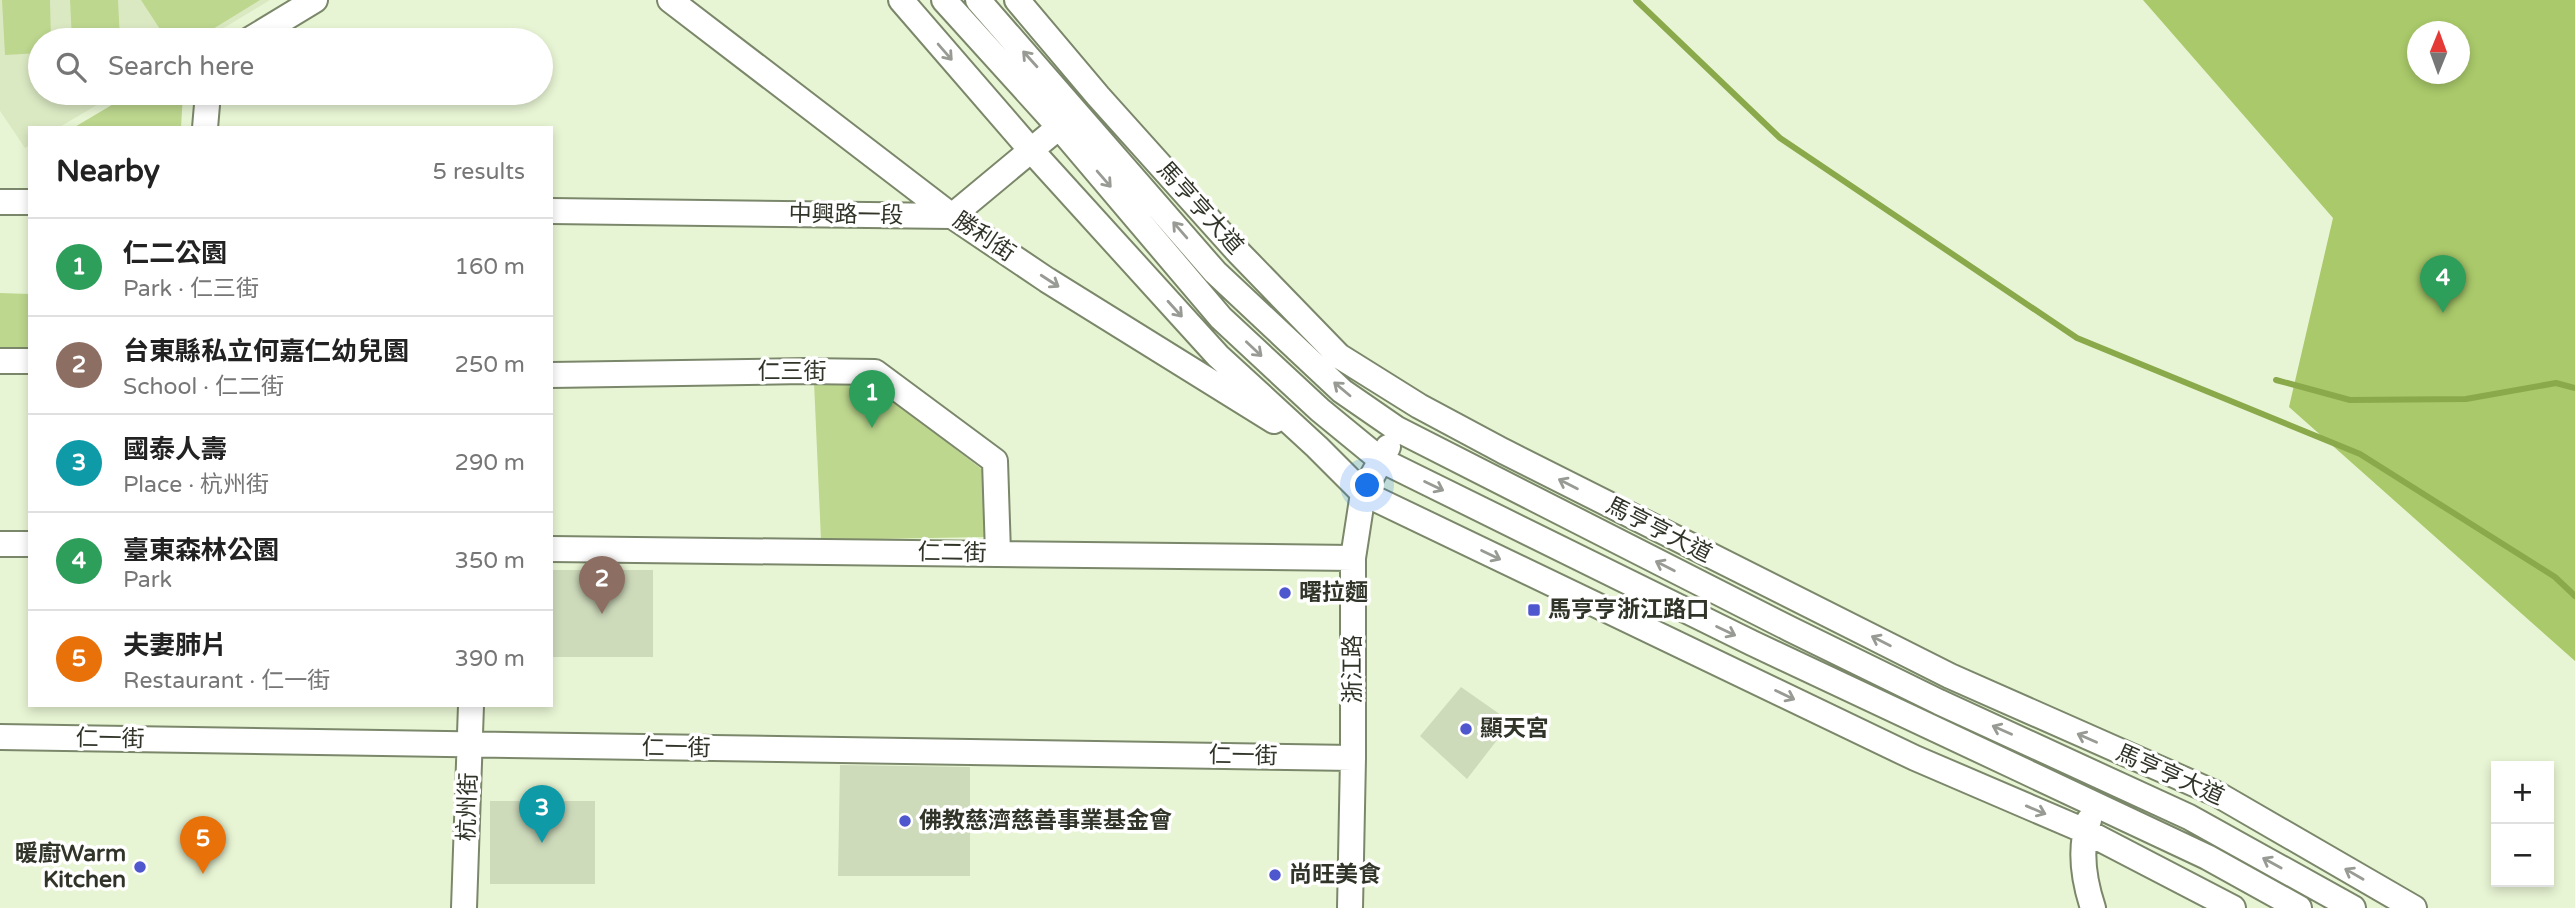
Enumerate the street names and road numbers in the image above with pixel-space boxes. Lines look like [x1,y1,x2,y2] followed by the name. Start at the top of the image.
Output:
[1151,156,1249,260] street label: 馬亨亨大道
[788,200,904,230] street label: 中興路一段
[948,206,1020,268] street label: 勝利街
[758,358,827,386] street label: 仁三街
[1601,491,1717,569] street label: 馬亨亨大道
[917,538,987,568] street label: 仁二街
[1339,635,1367,704] street label: 浙江路
[75,724,145,754] street label: 仁一街
[641,733,711,763] street label: 仁一街
[2112,739,2228,811] street label: 馬亨亨大道
[1208,741,1278,771] street label: 仁一街
[453,772,483,842] street label: 杭州街

